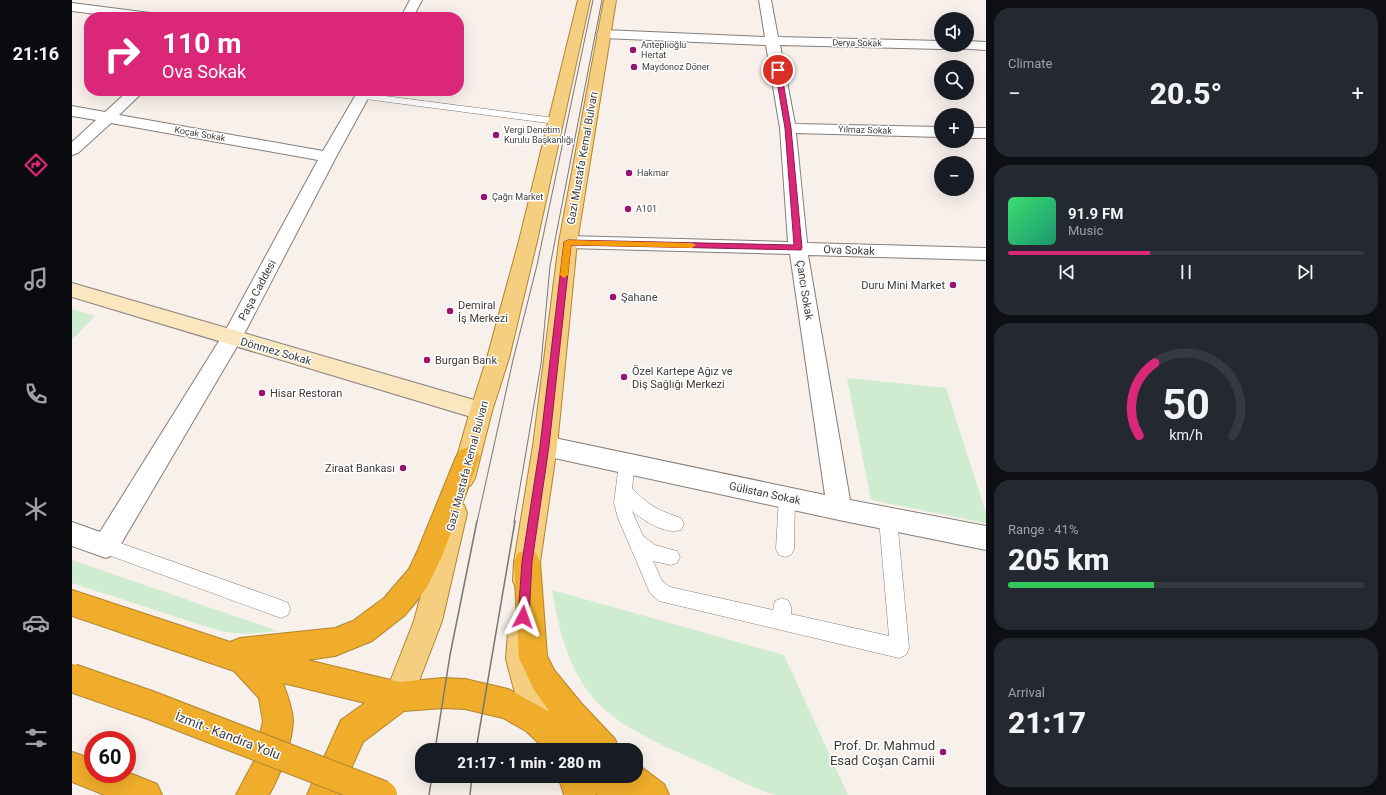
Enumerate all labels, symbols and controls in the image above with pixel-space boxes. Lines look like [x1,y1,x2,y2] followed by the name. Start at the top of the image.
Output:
[934,12,974,196] map controls
[934,12,974,52] button: sound
[162,27,241,60] text: 110 m
[96,28,148,80] icon: right
[832,38,882,48] street label: Derya Sokak
[641,40,686,60] place label: Anteplioğlu Hertat
[13,43,59,64] text: 21:16
[628,45,638,55] marker: Anteplioğlu Hertat
[761,53,795,87] pin
[1008,56,1052,71] text: Climate
[767,59,789,81] icon: arrive
[934,60,974,100] button: search
[162,61,246,82] text: Ova Sokak
[629,62,639,72] marker: Maydonoz Döner
[642,62,710,72] place label: Maydonoz Döner
[1150,76,1222,111] text: 20.5°
[1008,81,1021,106] text: −
[1352,81,1364,106] text: +
[564,91,601,226] street label: Gazi Mustafa Kemal Bulvarı
[934,108,974,148] button: +
[838,124,892,136] street label: Yılmaz Sokak
[174,125,227,143] street label: Koçak Sokak
[504,125,573,145] place label: Vergi Denetim Kurulu Başkanlığı
[491,130,501,140] marker: Vergi Denetim Kurulu Başkanlığı
[22,151,50,179] icon: directions
[934,156,974,196] button: −
[624,168,634,178] marker: Hakmar
[637,168,669,178] place label: Hakmar
[479,192,489,202] marker: Çağrı Market
[492,192,543,202] place label: Çağrı Market
[623,204,633,214] marker: A101
[636,204,657,214] place label: A101
[1068,205,1123,223] text: 91.9 FM
[1068,223,1103,238] text: Music
[823,243,875,258] street label: Ova Sokak
[236,258,279,323] street label: Paşa Caddesi
[793,259,816,321] street label: Çancı Sokak
[1056,261,1078,283] icon: previous
[1175,261,1197,283] icon: pause
[1294,261,1316,283] icon: next
[22,265,50,293] icon: music
[861,279,945,292] place label: Duru Mini Market
[948,280,958,290] marker: Duru Mini Market
[621,291,658,304] place label: Şahane
[608,292,618,302] marker: Şahane
[458,299,508,325] place label: Demiral İş Merkezi
[445,306,455,316] marker: Demiral İş Merkezi
[239,335,313,368] street label: Dönmez Sokak
[435,354,497,367] place label: Burgan Bank
[422,355,432,365] marker: Burgan Bank
[632,365,733,391] place label: Özel Kartepe Ağız ve Diş Sağlığı Merkezi
[619,372,629,382] marker: Özel Kartepe Ağız ve Diş Sağlığı Merkezi
[1162,379,1210,428] text: 50
[22,380,50,408] icon: phone
[270,387,342,400] place label: Hisar Restoran
[257,388,267,398] marker: Hisar Restoran
[444,399,491,533] street label: Gazi Mustafa Kemal Bulvarı
[1169,426,1203,442] text: km/h
[325,462,395,475] place label: Ziraat Bankası
[398,463,408,473] marker: Ziraat Bankası
[728,480,802,508] street label: Gülistan Sokak
[22,495,50,523] icon: climate
[1008,522,1078,537] text: Range · 41%
[1008,542,1110,577] text: 205 km
[502,596,544,638] position arrow
[22,609,50,637] icon: car
[1008,685,1045,700] text: Arrival
[1008,705,1086,740] text: 21:17
[173,709,283,762] street label: İzmit - Kandıra Yolu
[22,724,50,752] icon: filters
[84,731,136,783] speed limit sign: 60
[830,738,935,768] place label: Prof. Dr. Mahmud Esad Coşan Camii
[938,747,948,757] marker: Prof. Dr. Mahmud Esad Coşan Camii
[457,754,601,772] text: 21:17 · 1 min · 280 m

